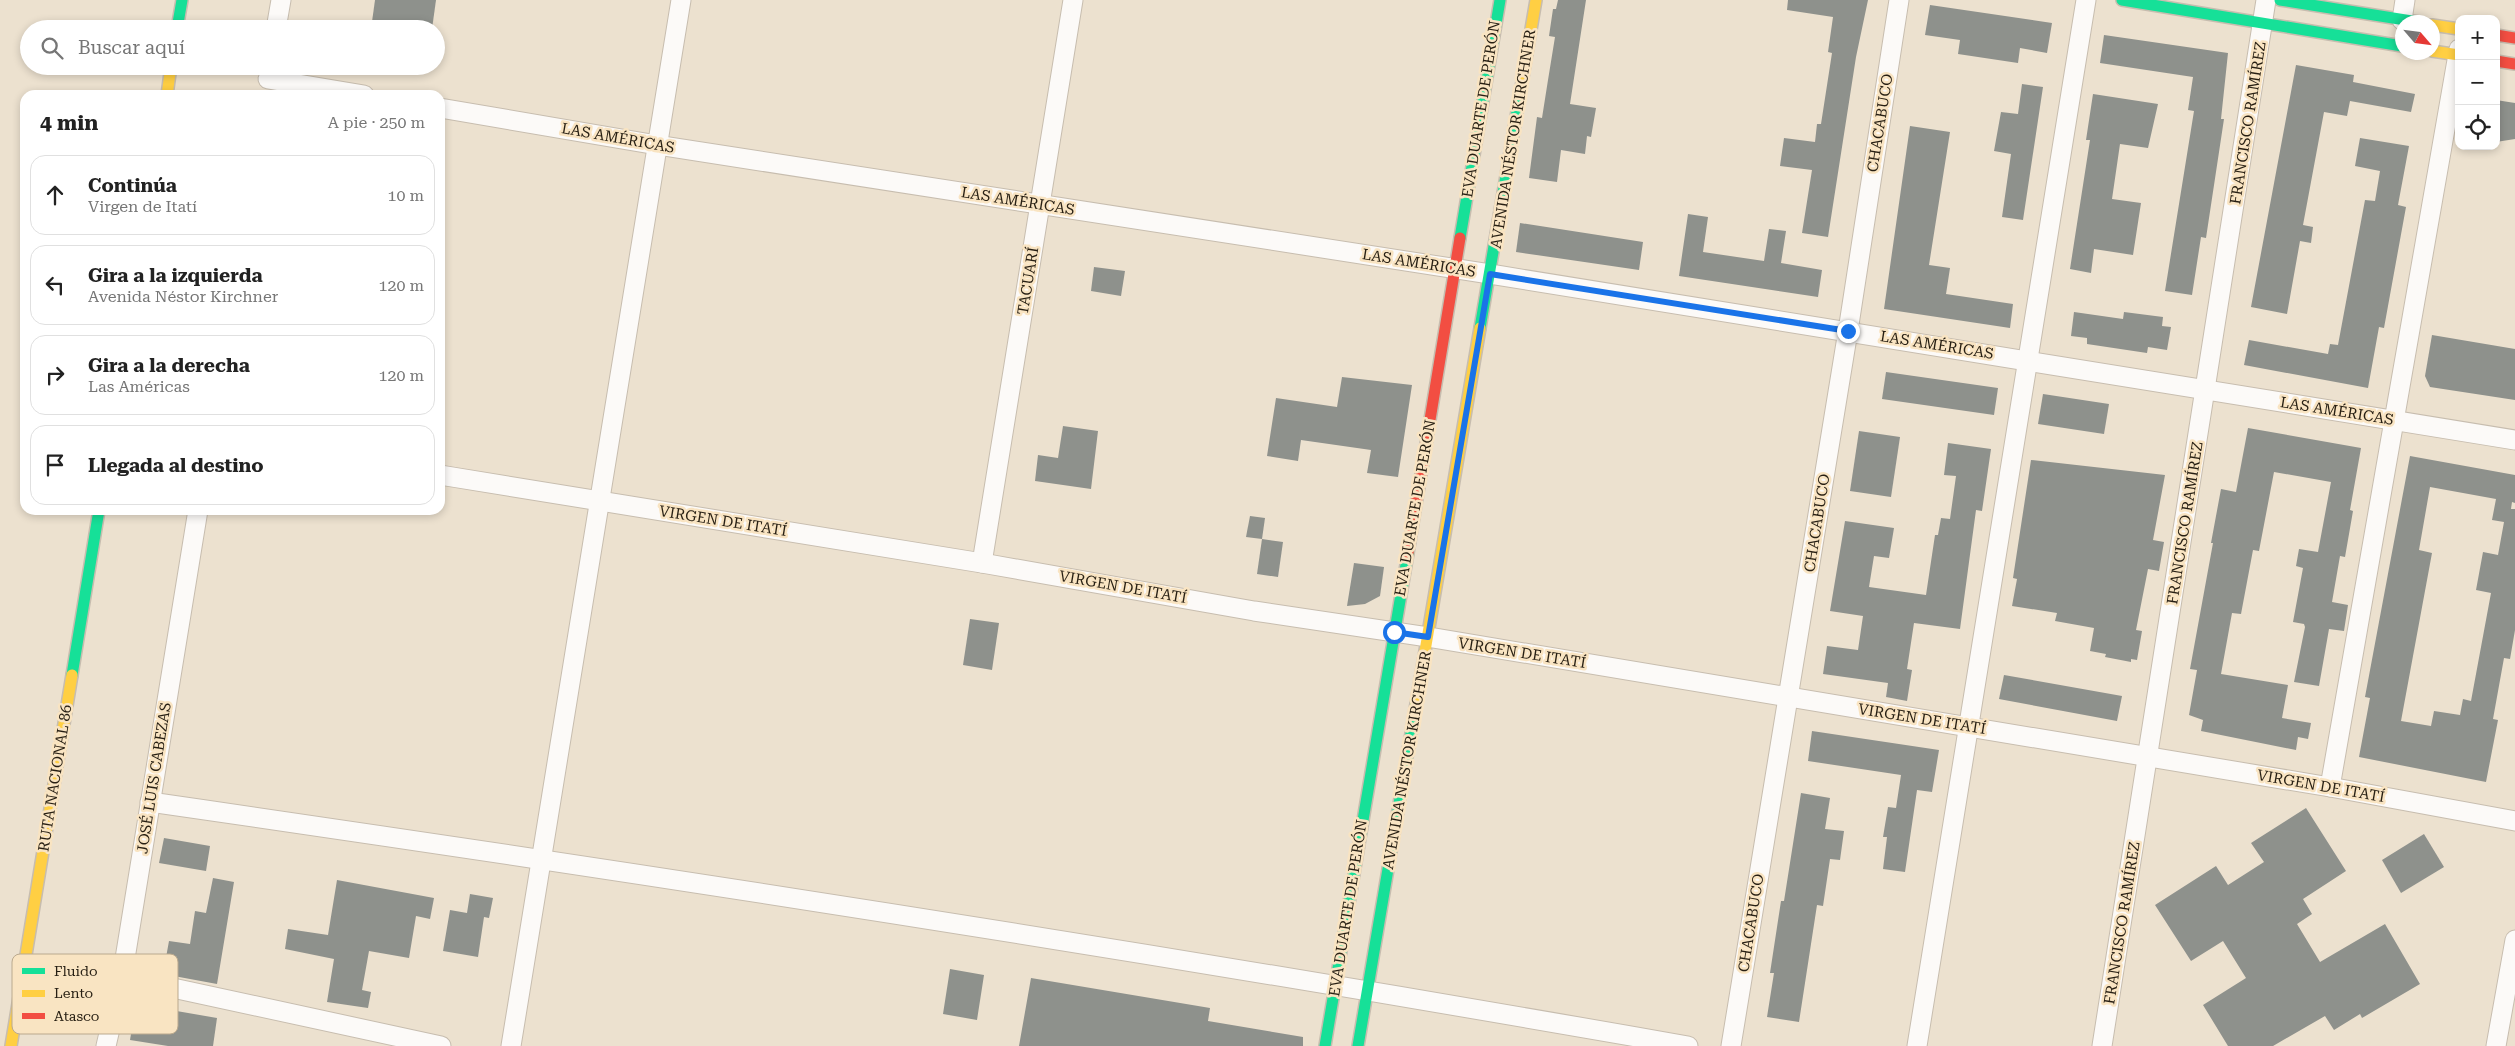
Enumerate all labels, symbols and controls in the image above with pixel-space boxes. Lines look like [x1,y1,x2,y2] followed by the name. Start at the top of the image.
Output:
[2395,15,2440,60] north arrow
[2455,15,2500,150] map controls
[2455,15,2500,60] button: +
[1457,19,1504,199] street label: EVA DUARTE DE PERÓN
[20,20,445,75] search box
[1487,28,1539,250] street label: AVENIDA NÉSTOR KIRCHNER
[38,34,66,62] icon: search
[78,36,185,59] text: Buscar aquí
[2226,40,2270,206] street label: FRANCISCO RAMÍREZ
[2455,60,2500,105] button: −
[1863,72,1897,173] street label: CHACABUCO
[2455,105,2500,150] button: locate
[40,111,98,135] text: 4 min
[328,113,425,132] text: A pie · 250 m
[560,119,676,157] street label: LAS AMÉRICAS
[88,174,177,197] text: Continúa
[41,181,69,209] icon: ahead
[960,183,1076,219] street label: LAS AMÉRICAS
[387,186,424,205] text: 10 m
[88,197,197,216] text: Virgen de Itatí
[1361,245,1477,281] street label: LAS AMÉRICAS
[1014,246,1042,316] street label: TACUARÍ
[88,264,263,287] text: Gira a la izquierda
[41,271,69,299] icon: left
[378,276,424,295] text: 120 m
[88,287,278,306] text: Avenida Néstor Kirchner
[1837,320,1860,343] route end
[1879,327,1995,363] street label: LAS AMÉRICAS
[88,354,250,377] text: Gira a la derecha
[41,361,69,389] icon: right
[378,366,424,385] text: 120 m
[88,377,190,396] text: Las Américas
[2279,393,2395,429] street label: LAS AMÉRICAS
[1390,418,1439,598] street label: EVA DUARTE DE PERÓN
[2163,440,2207,606] street label: FRANCISCO RAMÍREZ
[41,451,69,479] icon: arrive
[88,454,264,477] text: Llegada al destino
[1800,472,1834,573] street label: CHACABUCO
[658,502,788,540] street label: VIRGEN DE ITATÍ
[1058,567,1188,607] street label: VIRGEN DE ITATÍ
[1383,621,1406,644] route start
[1457,634,1587,672] street label: VIRGEN DE ITATÍ
[1379,649,1435,871] street label: AVENIDA NÉSTOR KIRCHNER
[1857,700,1987,738] street label: VIRGEN DE ITATÍ
[133,701,175,855] street label: JOSÉ LUIS CABEZAS
[34,703,76,853] street label: RUTA NACIONAL 86
[2256,766,2386,806] street label: VIRGEN DE ITATÍ
[1324,818,1371,998] street label: EVA DUARTE DE PERÓN
[2100,840,2144,1006] street label: FRANCISCO RAMÍREZ
[1734,872,1768,973] street label: CHACABUCO
[12,954,178,1034] legend
[54,963,98,979] text: Fluido
[54,985,93,1001] text: Lento
[54,1008,99,1024] text: Atasco

